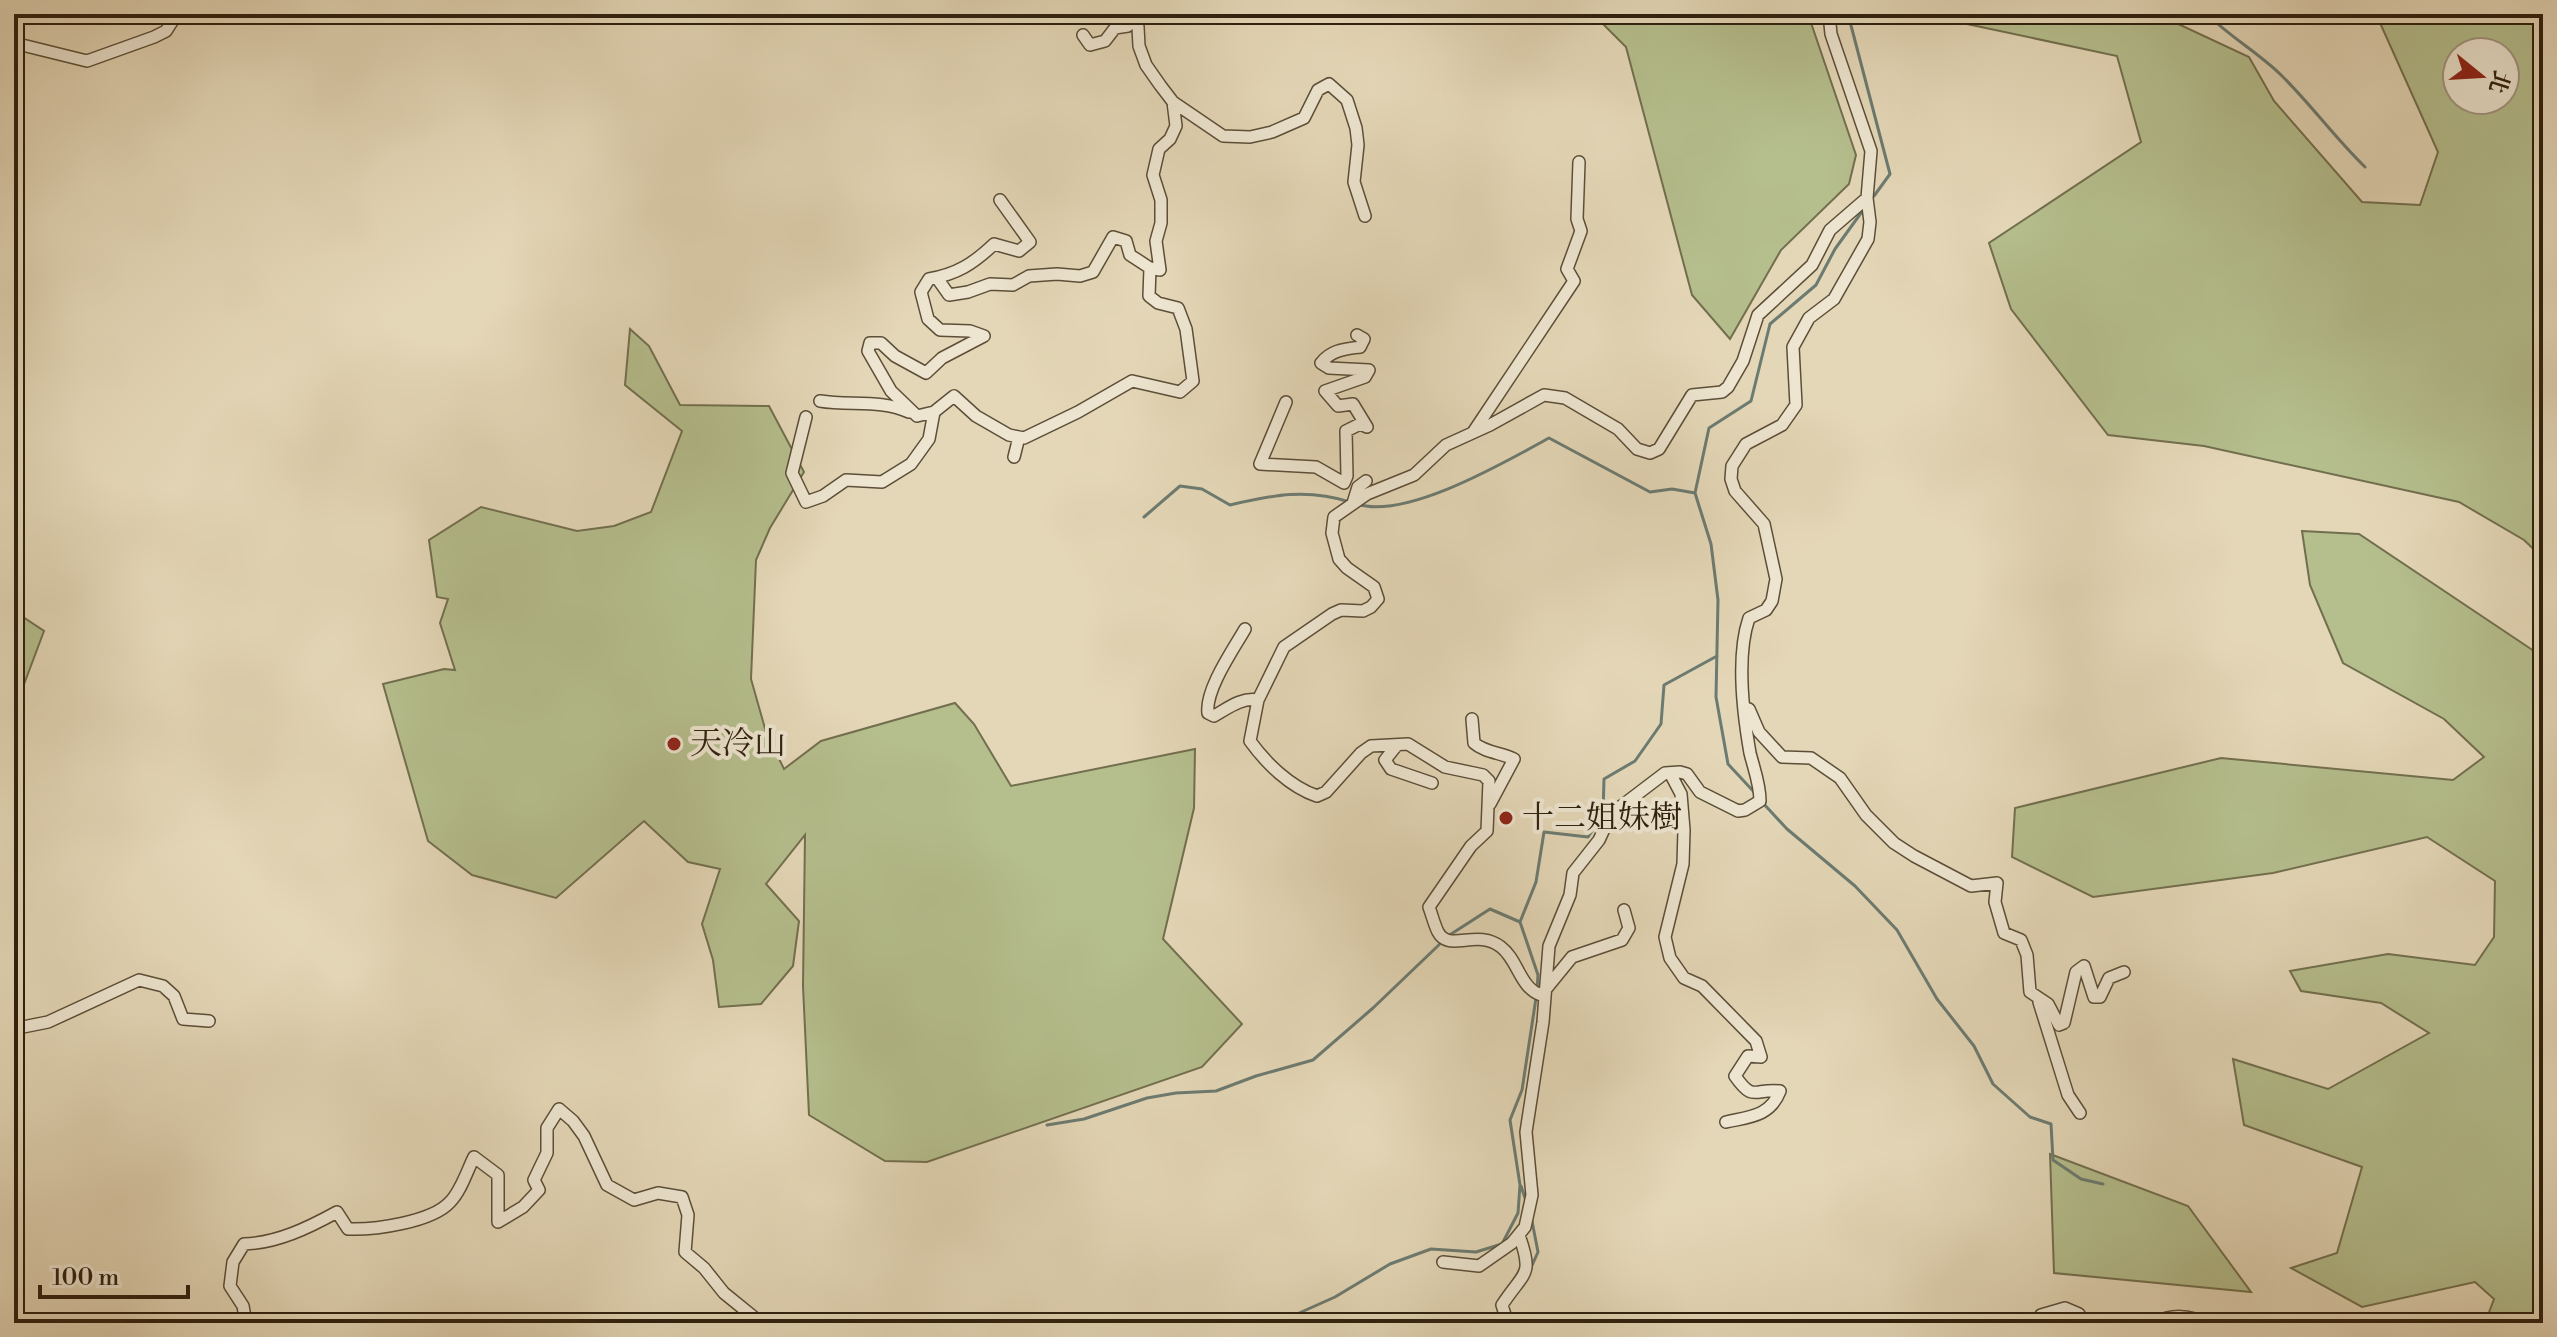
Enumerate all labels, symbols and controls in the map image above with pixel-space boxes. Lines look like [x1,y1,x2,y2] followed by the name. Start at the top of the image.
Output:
[2441,36,2521,116] north arrow
[2482,67,2515,96] text: 北
[690,724,786,764] place label: 天冷山
[665,735,683,753] marker: 天冷山
[1522,798,1682,838] place label: 十二姐妹樹
[1497,809,1515,827] marker: 十二姐妹樹
[40,1249,188,1299] scale bar
[52,1263,119,1293] text: 100 m

